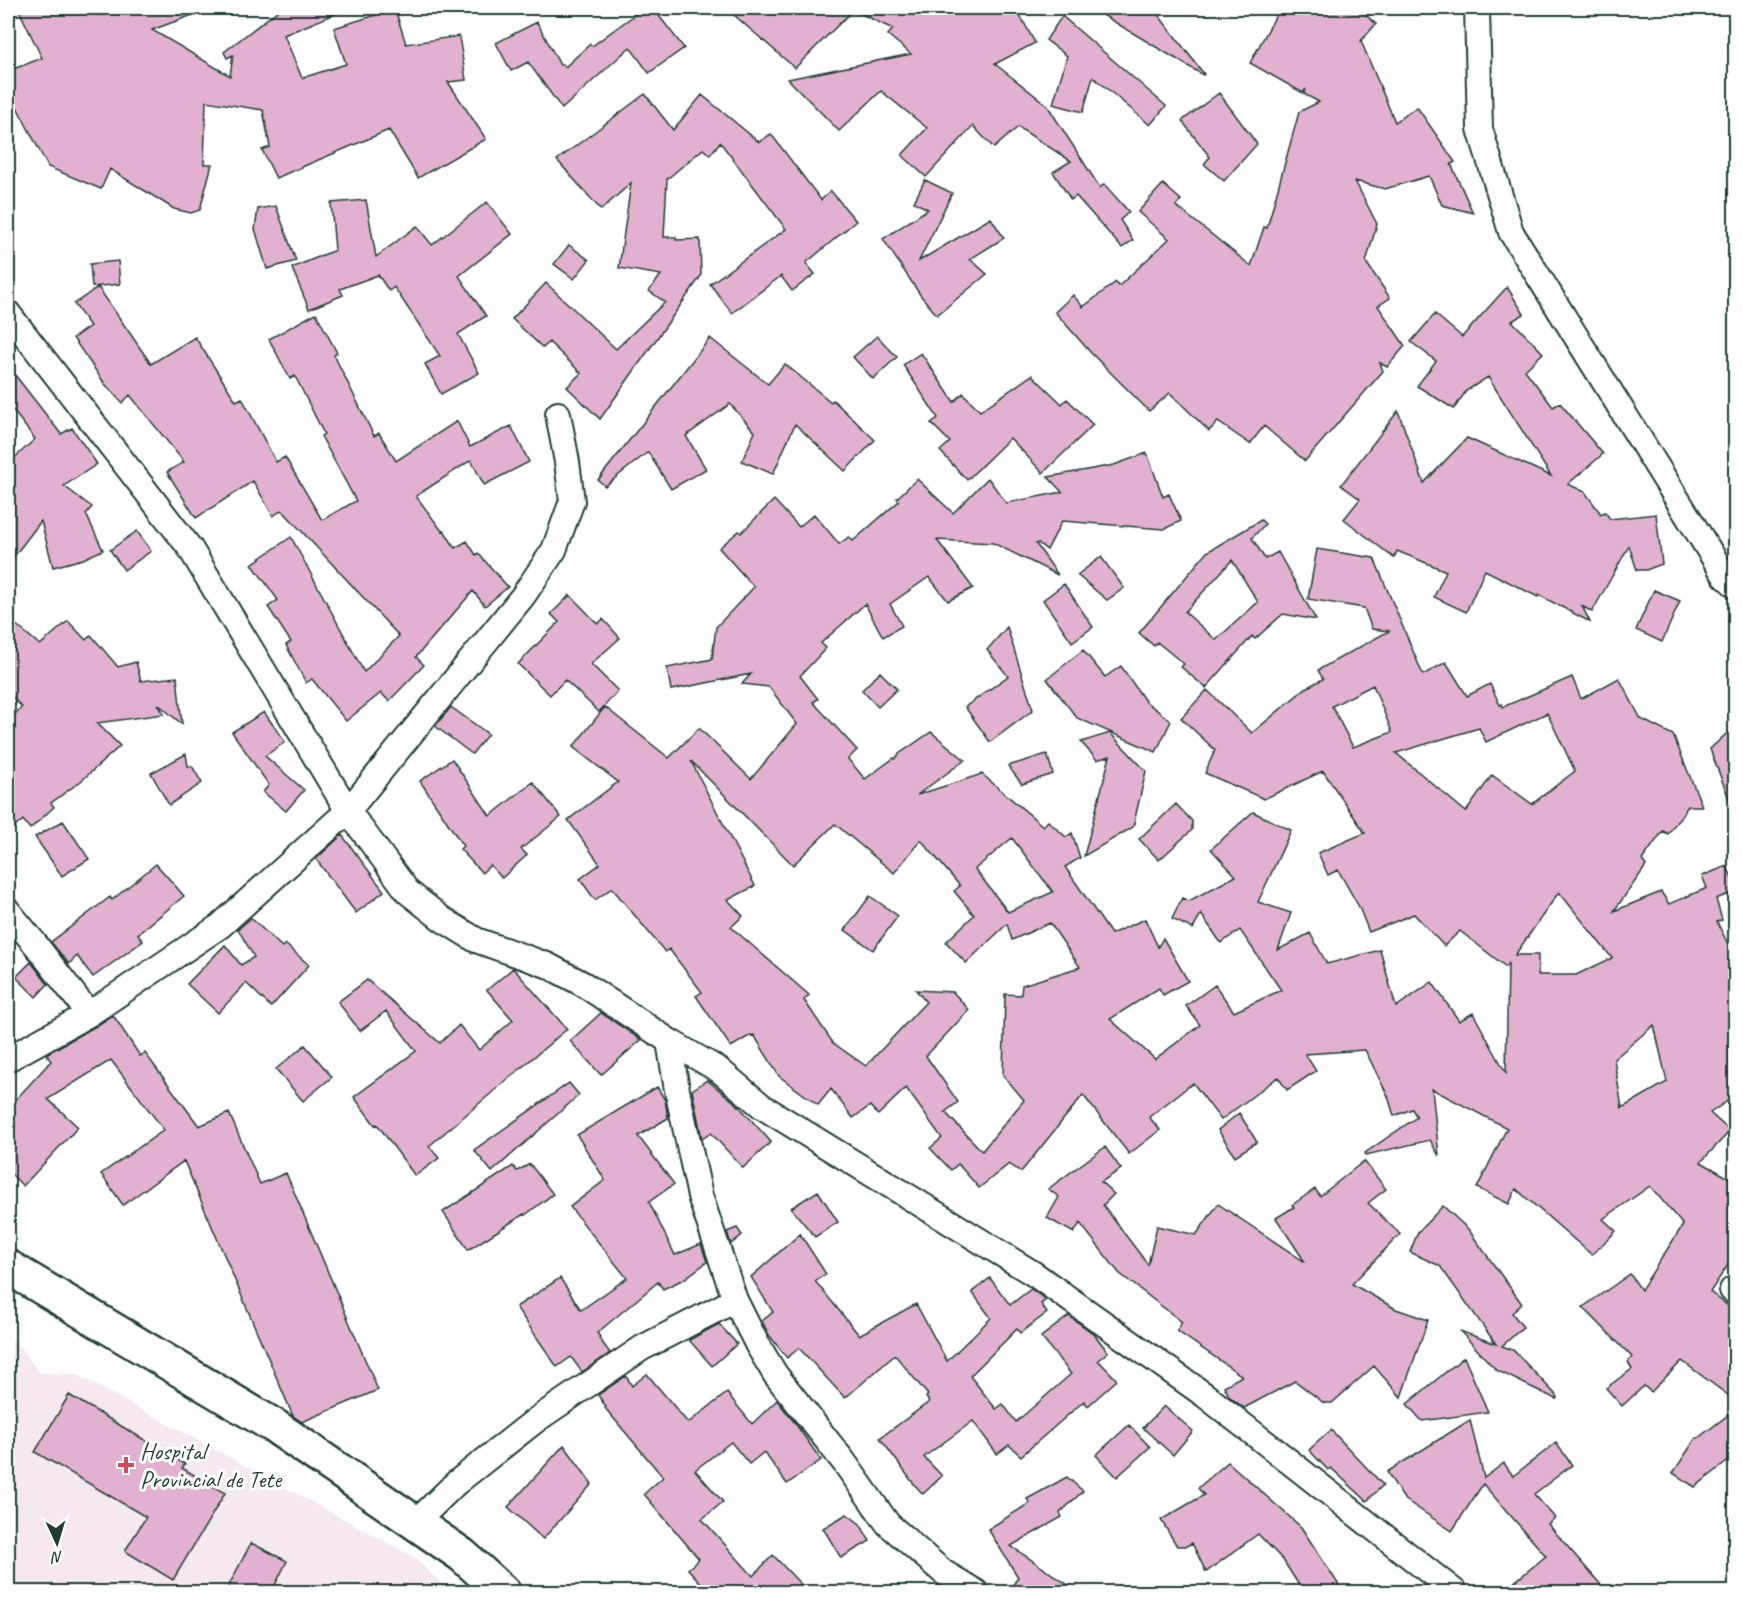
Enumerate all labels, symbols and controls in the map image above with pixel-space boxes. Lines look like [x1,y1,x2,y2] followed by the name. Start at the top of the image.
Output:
[140,1436,283,1494] place label: Hospital Provincial de Tete
[117,1456,135,1474] marker: Hospital Provincial de Tete
[27,1513,87,1573] north arrow
[49,1547,64,1568] text: N

